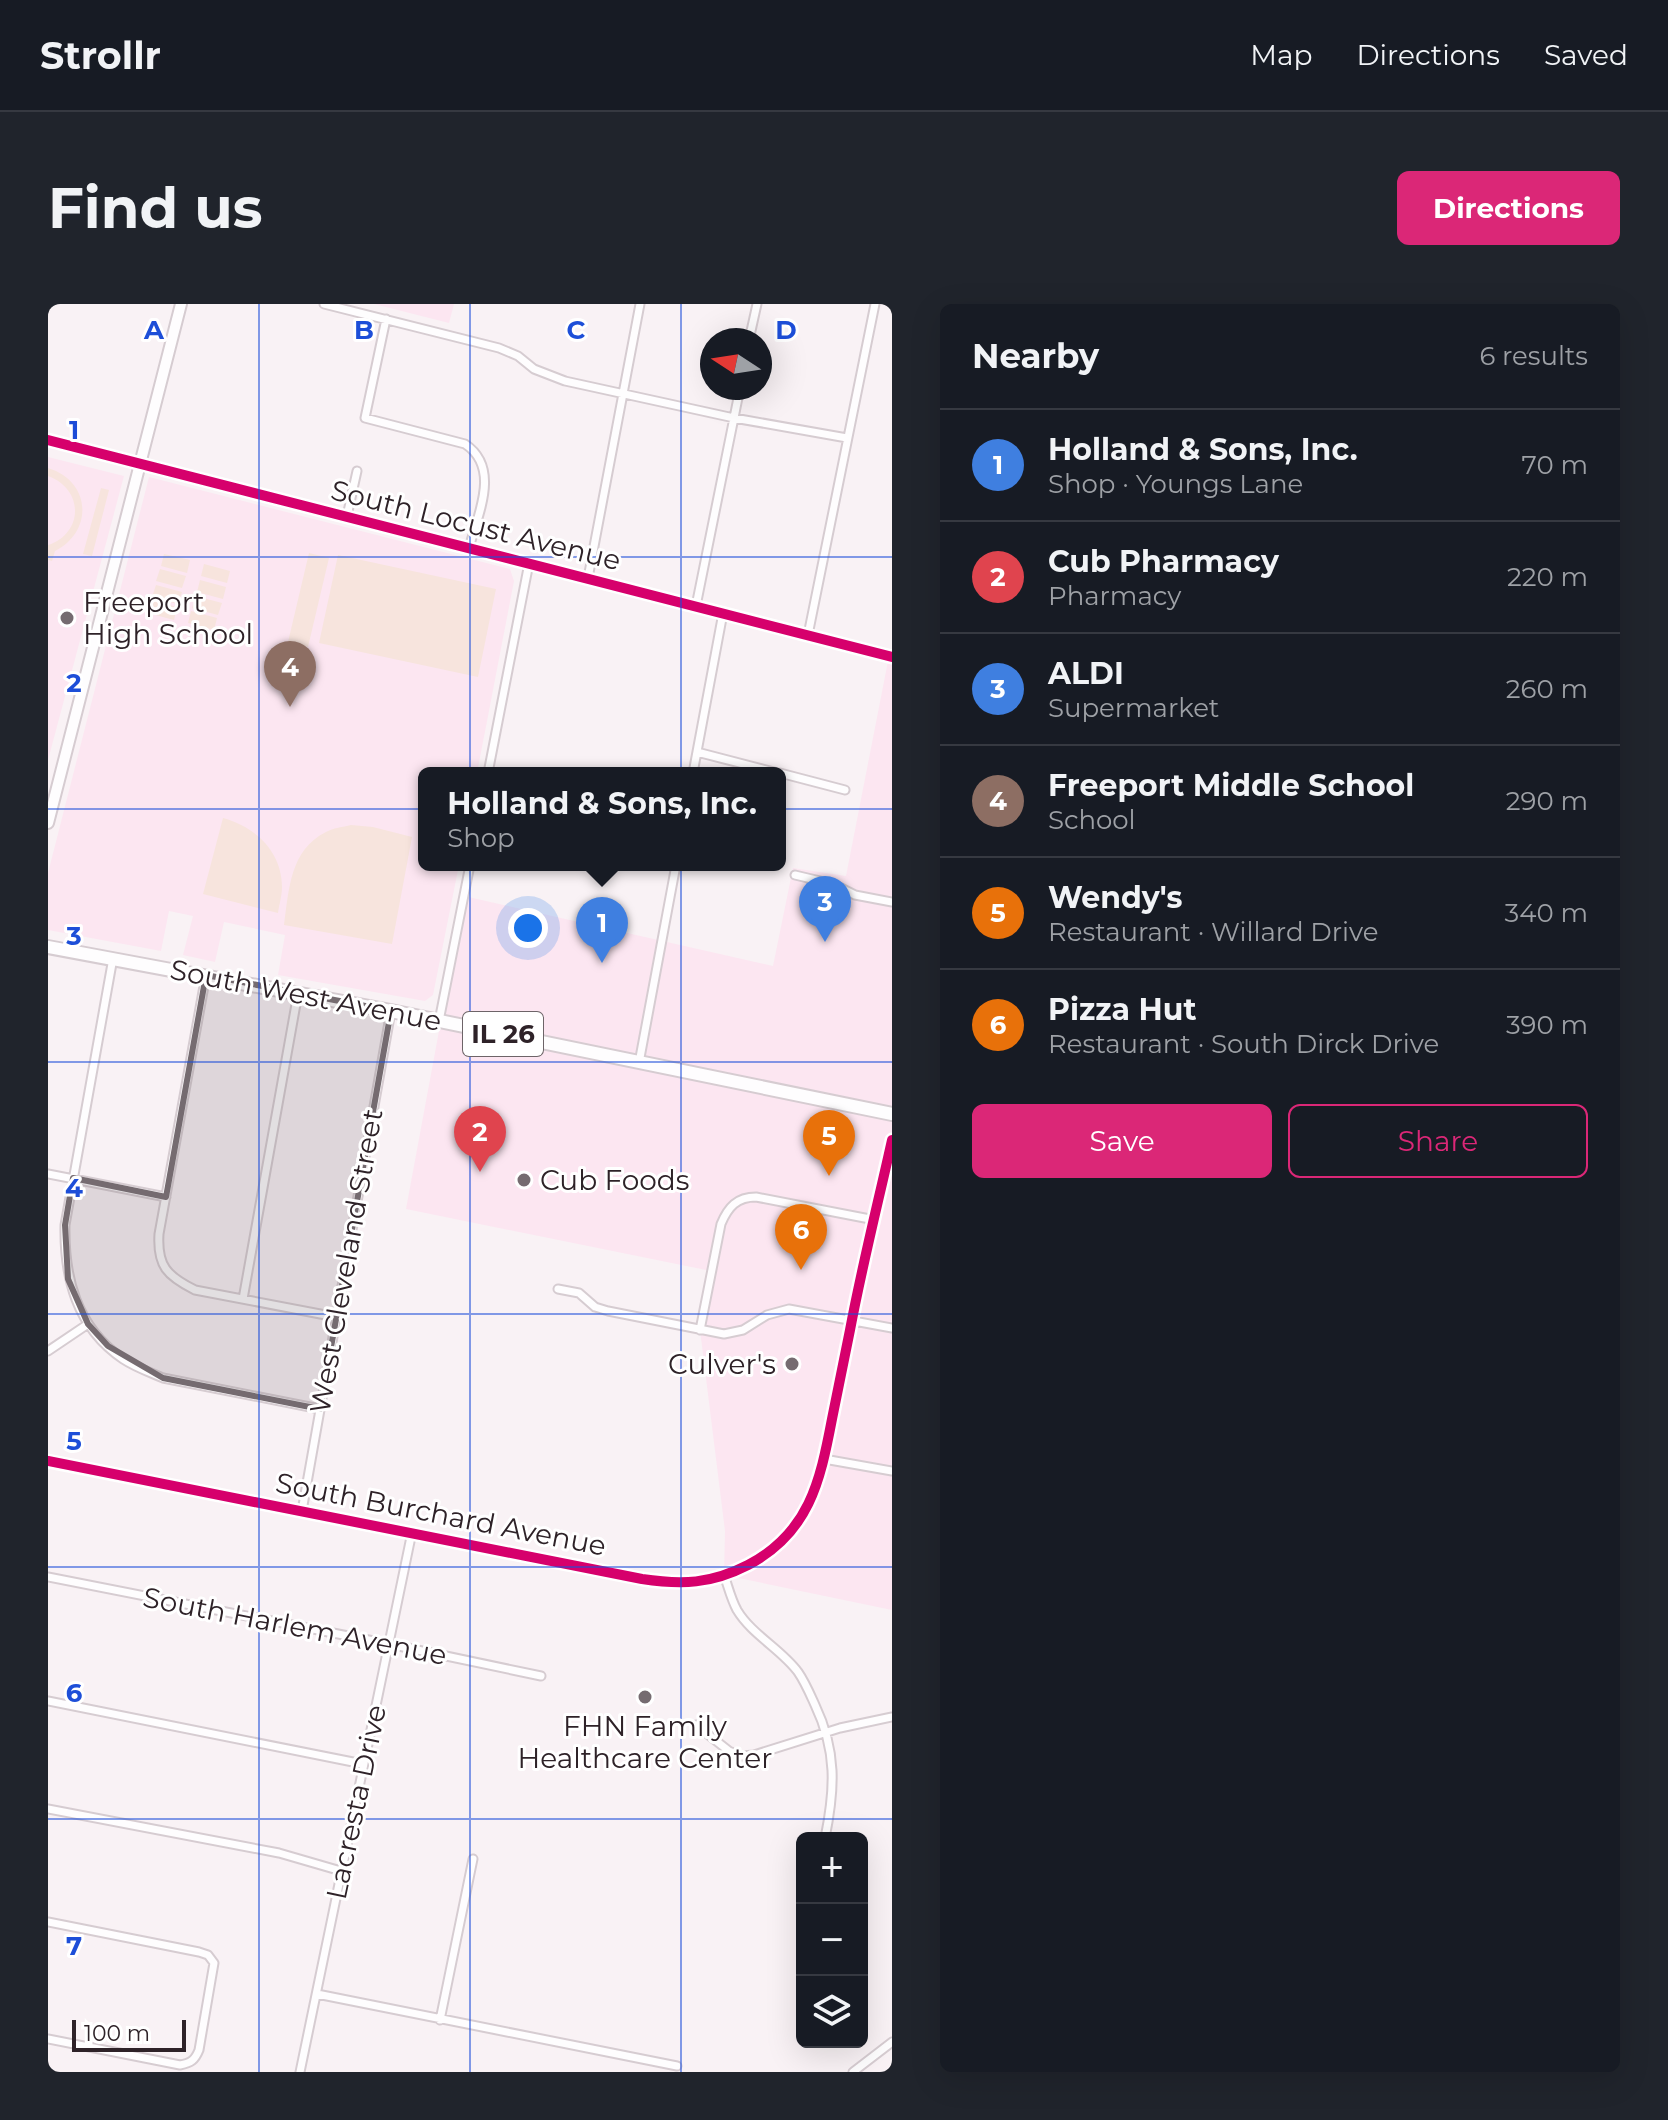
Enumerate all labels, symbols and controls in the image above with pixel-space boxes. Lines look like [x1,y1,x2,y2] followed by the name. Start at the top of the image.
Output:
[40,32,161,79] text: Strollr
[1250,38,1312,72] text: Map
[1356,38,1500,72] text: Directions
[1544,38,1628,72] text: Saved
[1397,171,1620,245] button: Directions
[48,174,262,242] text: Find us
[143,314,165,346] text: A
[354,314,374,346] text: B
[567,314,586,346] text: C
[775,314,797,346] text: D
[700,328,772,400] north arrow
[972,335,1099,377] text: Nearby
[1479,340,1588,372] text: 6 results
[69,414,79,446] text: 1
[1048,431,1358,468] text: Holland & Sons, Inc.
[993,449,1003,481] text: 1
[1522,449,1588,481] text: 70 m
[1048,468,1303,500] text: Shop · Youngs Lane
[327,472,625,578] street label: South Locust Avenue
[1048,543,1279,580] text: Cub Pharmacy
[990,561,1006,593] text: 2
[1507,561,1588,593] text: 220 m
[1048,580,1181,612] text: Pharmacy
[83,585,253,651] place label: Freeport High School
[58,609,76,627] marker: Freeport High School
[264,641,316,707] pin: 4
[1048,655,1124,692] text: ALDI
[66,667,82,699] text: 2
[990,673,1006,705] text: 3
[1506,673,1588,705] text: 260 m
[1048,692,1219,724] text: Supermarket
[418,767,786,871] popup
[1048,767,1414,804] text: Freeport Middle School
[447,785,757,822] text: Holland & Sons, Inc.
[989,785,1007,817] text: 4
[1506,785,1588,817] text: 290 m
[1048,804,1136,836] text: School
[447,822,515,854] text: Shop
[799,876,851,942] pin: 3
[1048,879,1183,916] text: Wendy's
[576,897,628,963] pin: 1
[990,897,1006,929] text: 5
[1505,897,1588,929] text: 340 m
[508,908,548,948] your location
[1048,916,1378,948] text: Restaurant · Willard Drive
[65,920,82,952] text: 3
[167,952,445,1038] street label: South West Avenue
[1048,991,1196,1028] text: Pizza Hut
[990,1009,1006,1041] text: 6
[1506,1009,1588,1041] text: 390 m
[463,1012,543,1056] road number: IL 26
[1048,1028,1439,1060] text: Restaurant · South Dirck Drive
[972,1104,1272,1178] button: Save
[1288,1104,1588,1178] button: Share
[302,1106,390,1416] street label: West Cleveland Street
[454,1106,506,1172] pin: 2
[803,1110,855,1176] pin: 5
[540,1163,689,1197] place label: Cub Foods
[515,1171,533,1189] marker: Cub Foods
[65,1172,83,1204] text: 4
[775,1204,827,1270] pin: 6
[668,1347,776,1381] place label: Culver's
[783,1355,801,1373] marker: Culver's
[66,1425,82,1457] text: 5
[273,1465,609,1563] street label: South Burchard Avenue
[140,1580,450,1672] street label: South Harlem Avenue
[66,1677,83,1709] text: 6
[636,1688,654,1706] marker: FHN Family Healthcare Center
[319,1702,393,1902] street label: Lacresta Drive
[518,1709,772,1775] place label: FHN Family Healthcare Center
[796,1832,868,2048] map controls
[796,1832,868,1904] button: +
[796,1904,868,1976] button: −
[66,1930,82,1962] text: 7
[796,1976,868,2048] button: layers
[72,2016,186,2052] scale bar
[84,2020,150,2047] text: 100 m

